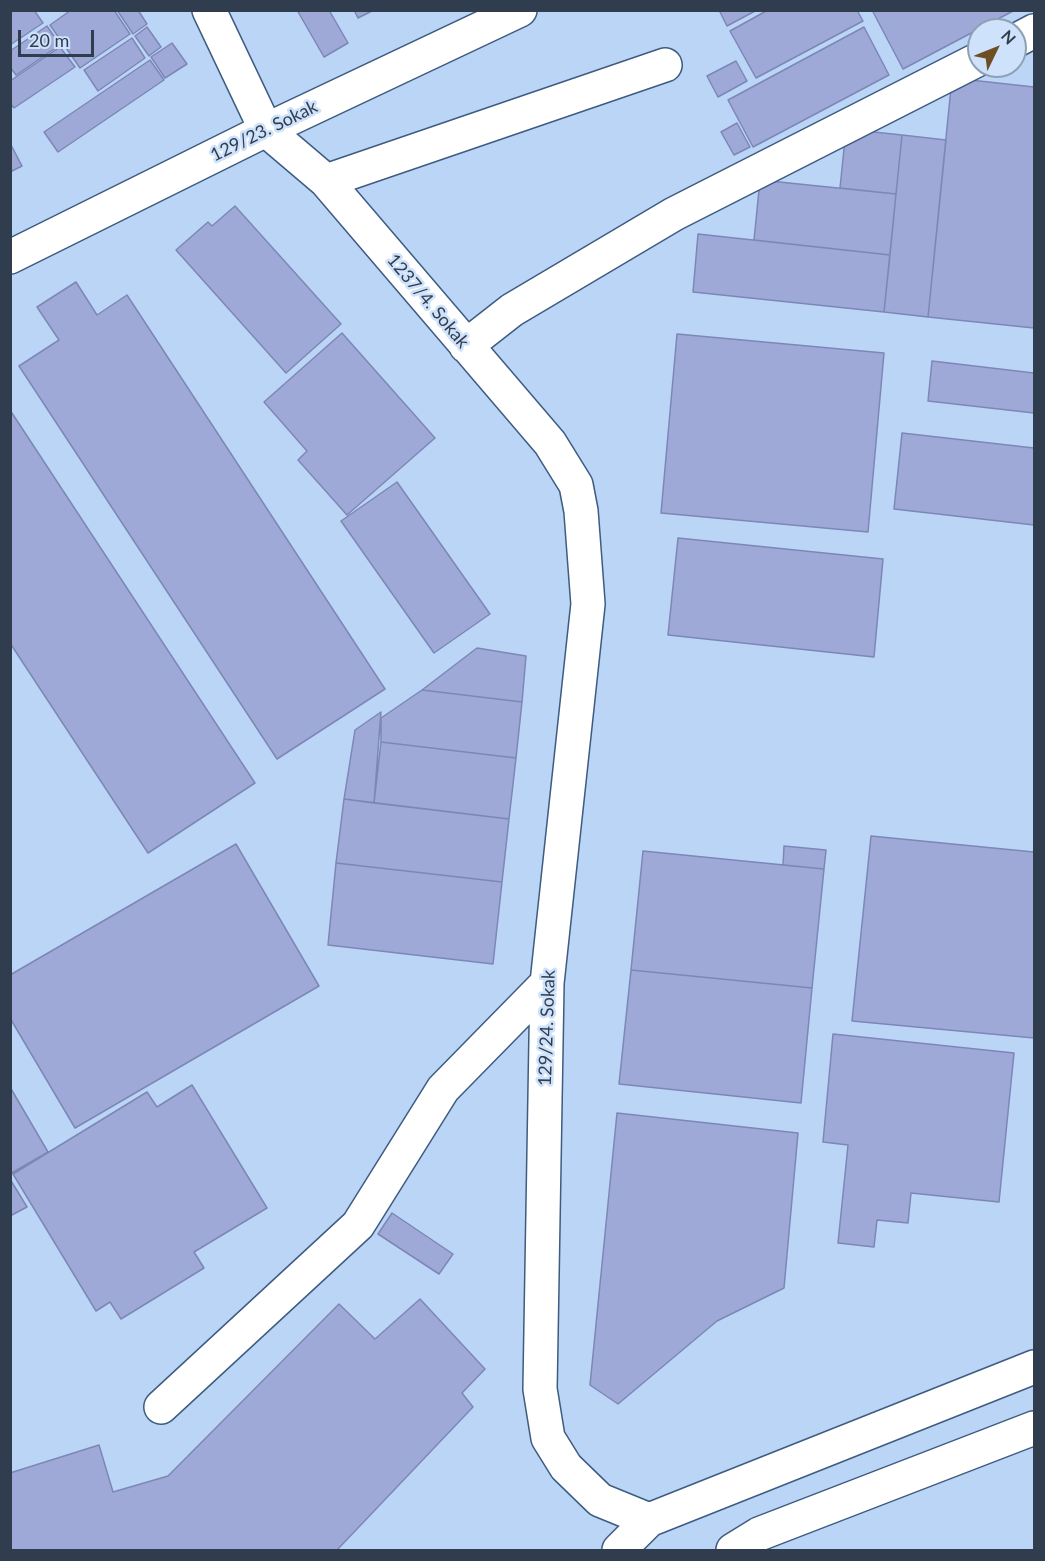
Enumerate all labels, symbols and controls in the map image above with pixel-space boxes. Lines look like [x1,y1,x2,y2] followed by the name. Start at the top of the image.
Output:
[21,18,98,56] scale bar
[967,18,1027,78] north arrow
[998,26,1020,48] text: N
[29,29,69,51] text: 20 m
[207,96,321,166] street label: 129/23. Sokak
[382,249,474,353] street label: 1237/4. Sokak
[534,969,560,1087] street label: 129/24. Sokak

